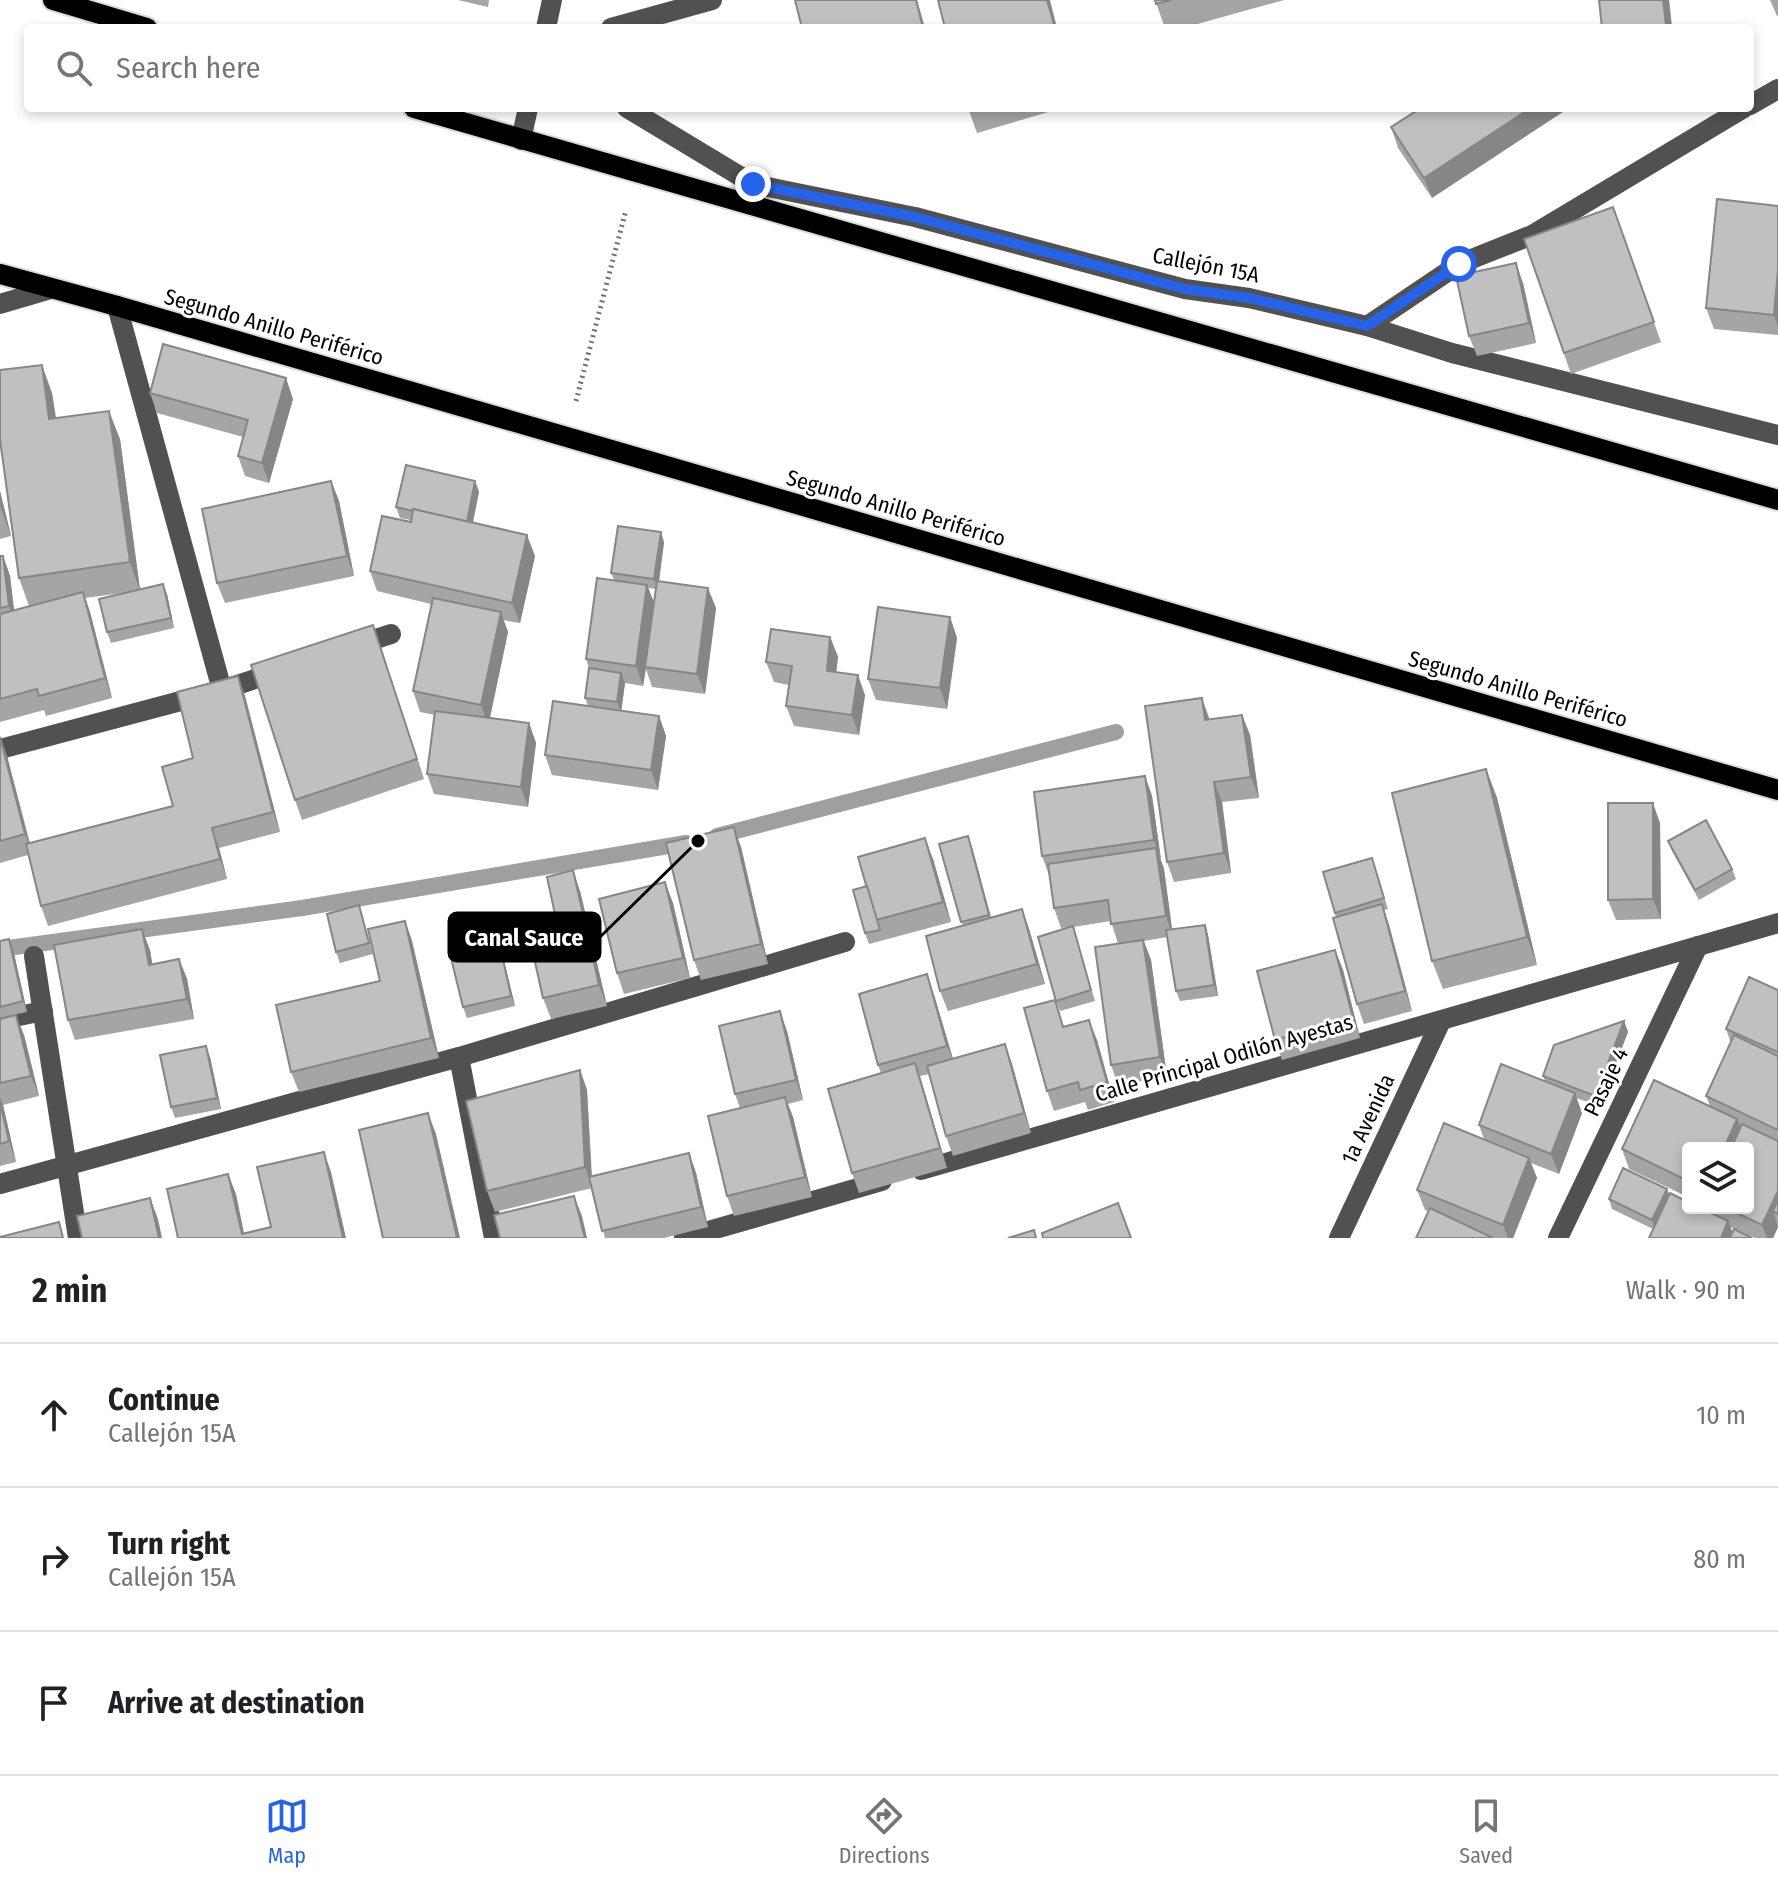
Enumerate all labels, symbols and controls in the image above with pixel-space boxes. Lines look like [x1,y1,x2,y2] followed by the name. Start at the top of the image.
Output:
[24,24,1754,112] search box
[52,46,96,90] icon: search
[116,50,261,86] text: Search here
[735,166,771,202] route end
[1150,241,1262,289] street label: Callejón 15A
[1441,246,1477,282] route start
[161,283,387,371] street label: Segundo Anillo Periférico
[783,464,1009,552] street label: Segundo Anillo Periférico
[1405,645,1631,733] street label: Segundo Anillo Periférico
[449,913,600,961] callout: Canal Sauce
[464,924,584,952] text: Canal Sauce
[1092,1008,1356,1108] street label: Calle Principal Odilón Ayestas
[1578,1043,1634,1121] street label: Pasaje 4
[1335,1070,1401,1168] street label: 1a Avenida
[1682,1142,1754,1214] map controls
[1682,1142,1754,1214] button: layers
[32,1270,107,1311] text: 2 min
[1626,1275,1746,1306] text: Walk · 90 m
[108,1382,220,1418] text: Continue
[32,1393,76,1437] icon: ahead
[1696,1400,1746,1431] text: 10 m
[108,1418,236,1449] text: Callejón 15A
[108,1526,230,1562] text: Turn right
[32,1537,76,1581] icon: right
[1693,1544,1746,1575] text: 80 m
[108,1562,236,1593] text: Callejón 15A
[32,1681,76,1725] icon: arrive
[108,1685,365,1721] text: Arrive at destination
[265,1794,309,1869] tab: Map
[839,1794,930,1869] tab: Directions
[1459,1794,1513,1869] tab: Saved

